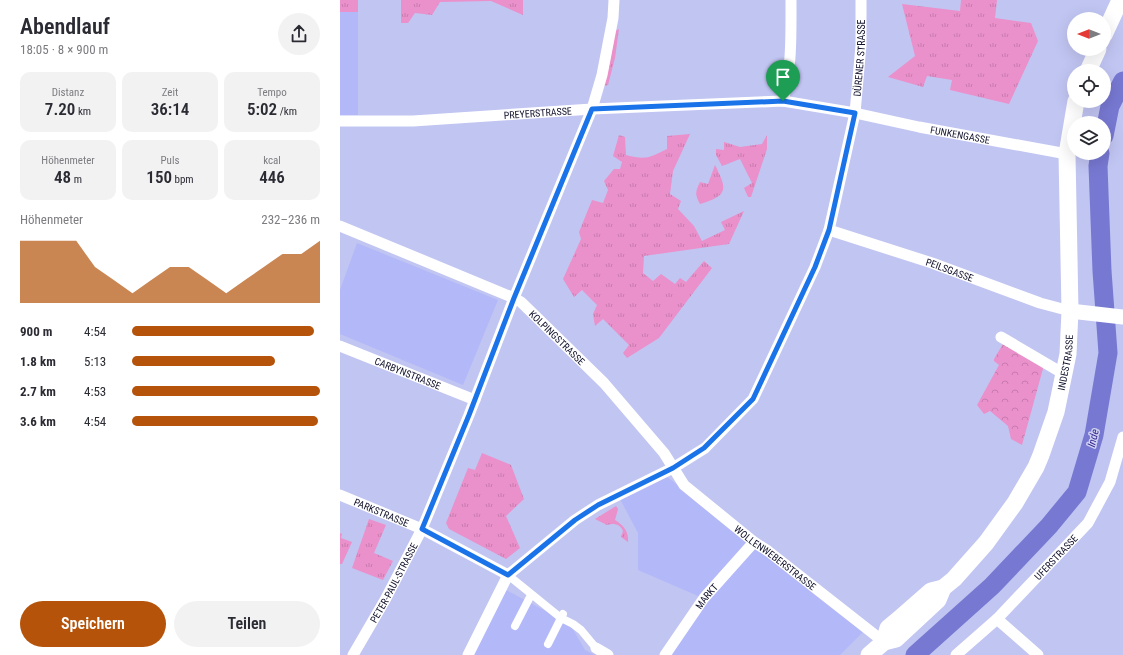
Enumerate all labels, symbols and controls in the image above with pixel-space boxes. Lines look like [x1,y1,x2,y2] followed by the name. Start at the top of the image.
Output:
[1067,12,1111,56] north arrow
[1067,12,1111,160] map controls
[278,13,320,55] button: share
[20,14,110,39] text: Abendlauf
[851,19,867,97] street label: DÜRENER STRASSE
[20,42,108,57] text: 18:05 · 8 × 900 m
[766,60,800,101] pin
[1067,64,1111,108] button: locate
[772,66,794,88] icon: arrive
[52,86,84,99] text: Distanz
[162,86,178,99] text: Zeit
[257,86,287,99] text: Tempo
[45,99,75,119] text: 7.20
[151,99,189,119] text: 36:14
[247,99,277,119] text: 5:02
[75,105,91,118] text: km
[277,105,297,118] text: /km
[503,105,572,121] street label: PREYERSTRASSE
[1067,116,1111,160] button: layers
[929,124,991,146] street label: FUNKENGASSE
[41,154,95,167] text: Höhenmeter
[161,154,179,167] text: Puls
[263,154,281,167] text: kcal
[54,167,71,187] text: 48
[146,167,172,187] text: 150
[259,167,285,187] text: 446
[71,173,82,186] text: m
[172,173,194,186] text: bpm
[20,212,83,227] text: Höhenmeter
[261,212,320,227] text: 232–236 m
[924,256,975,284] street label: PEILSGASSE
[527,308,587,367] street label: KOLPINGSTRASSE
[20,324,52,339] text: 900 m
[84,324,106,339] text: 4:54
[1056,334,1075,391] street label: INDESTRASSE
[20,354,56,369] text: 1.8 km
[84,354,106,369] text: 5:13
[373,355,442,392] street label: CARBYNSTRASSE
[20,384,56,399] text: 2.7 km
[84,384,106,399] text: 4:53
[20,414,56,429] text: 3.6 km
[84,414,106,429] text: 4:54
[1085,428,1102,448] water label: Inde
[352,496,410,529] street label: PARKSTRASSE
[732,523,818,593] street label: WOLLENWEBERSTRASSE
[1032,533,1080,582] street label: UFERSTRASSE
[368,541,420,625] street label: PETER-PAUL-STRASSE
[693,582,720,611] street label: MARKT
[20,601,166,647] button: Speichern
[174,601,320,647] button: Teilen

